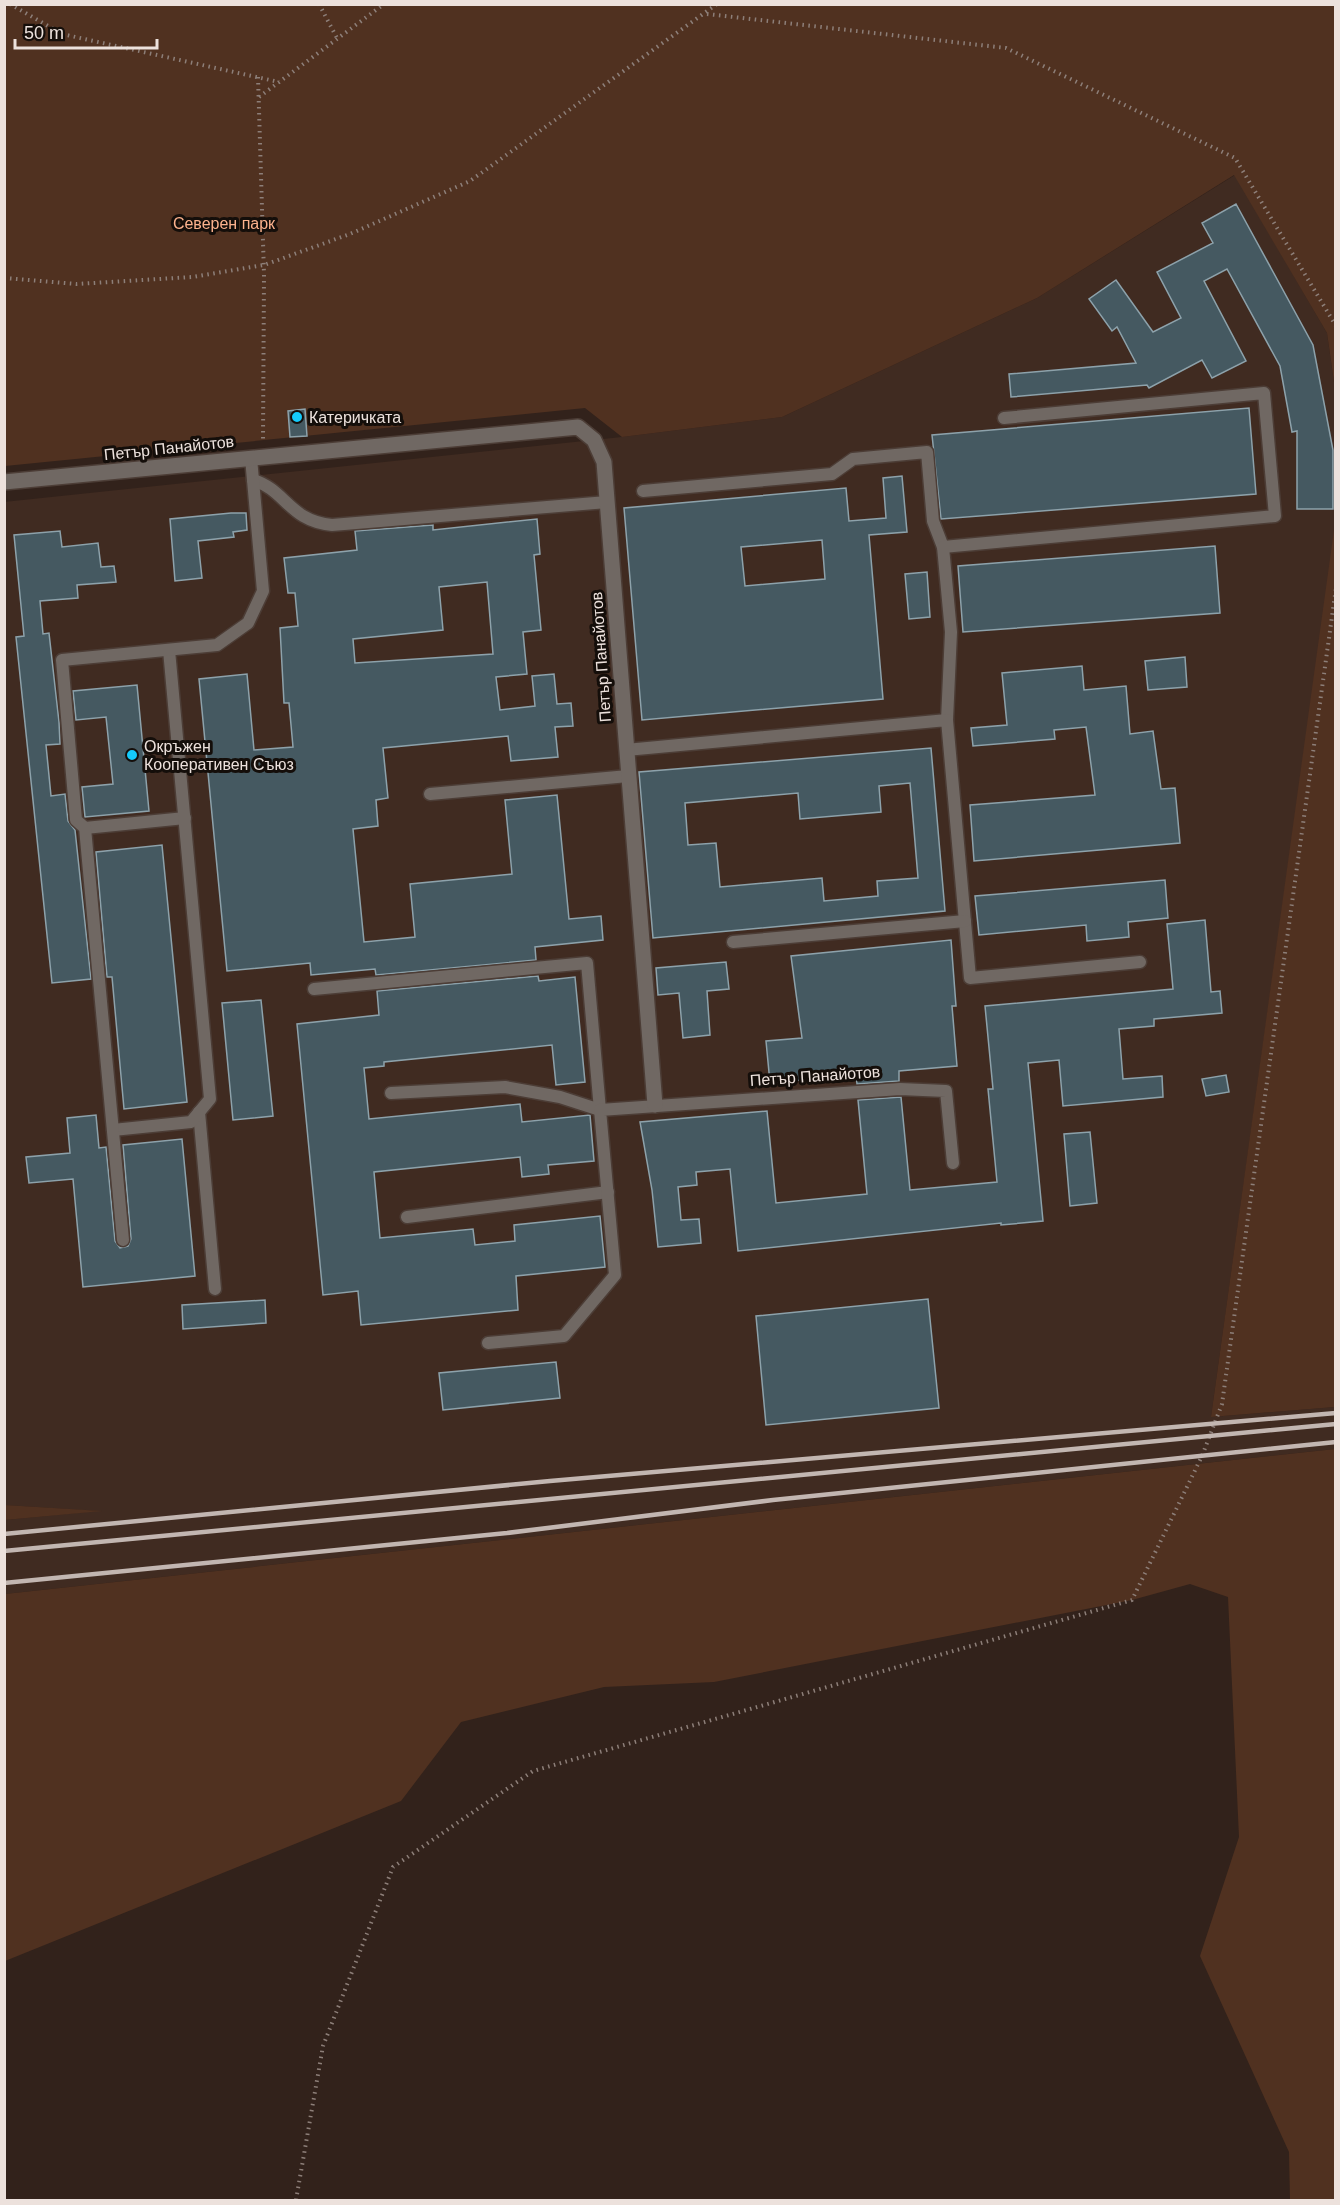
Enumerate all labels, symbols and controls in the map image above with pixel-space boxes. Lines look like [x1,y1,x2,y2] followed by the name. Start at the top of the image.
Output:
[15,12,158,50] scale bar
[24,23,64,43] text: 50 m
[173,215,276,232] park label: Северен парк
[309,409,401,426] place label: Катеричката
[290,410,304,424] marker: Катеричката
[103,433,235,463] street label: Петър Панайотов
[588,591,614,723] street label: Петър Панайотов
[144,738,294,773] place label: Окръжен Кооперативен Съюз
[125,748,139,762] marker: Окръжен Кооперативен Съюз
[749,1063,881,1089] street label: Петър Панайотов

